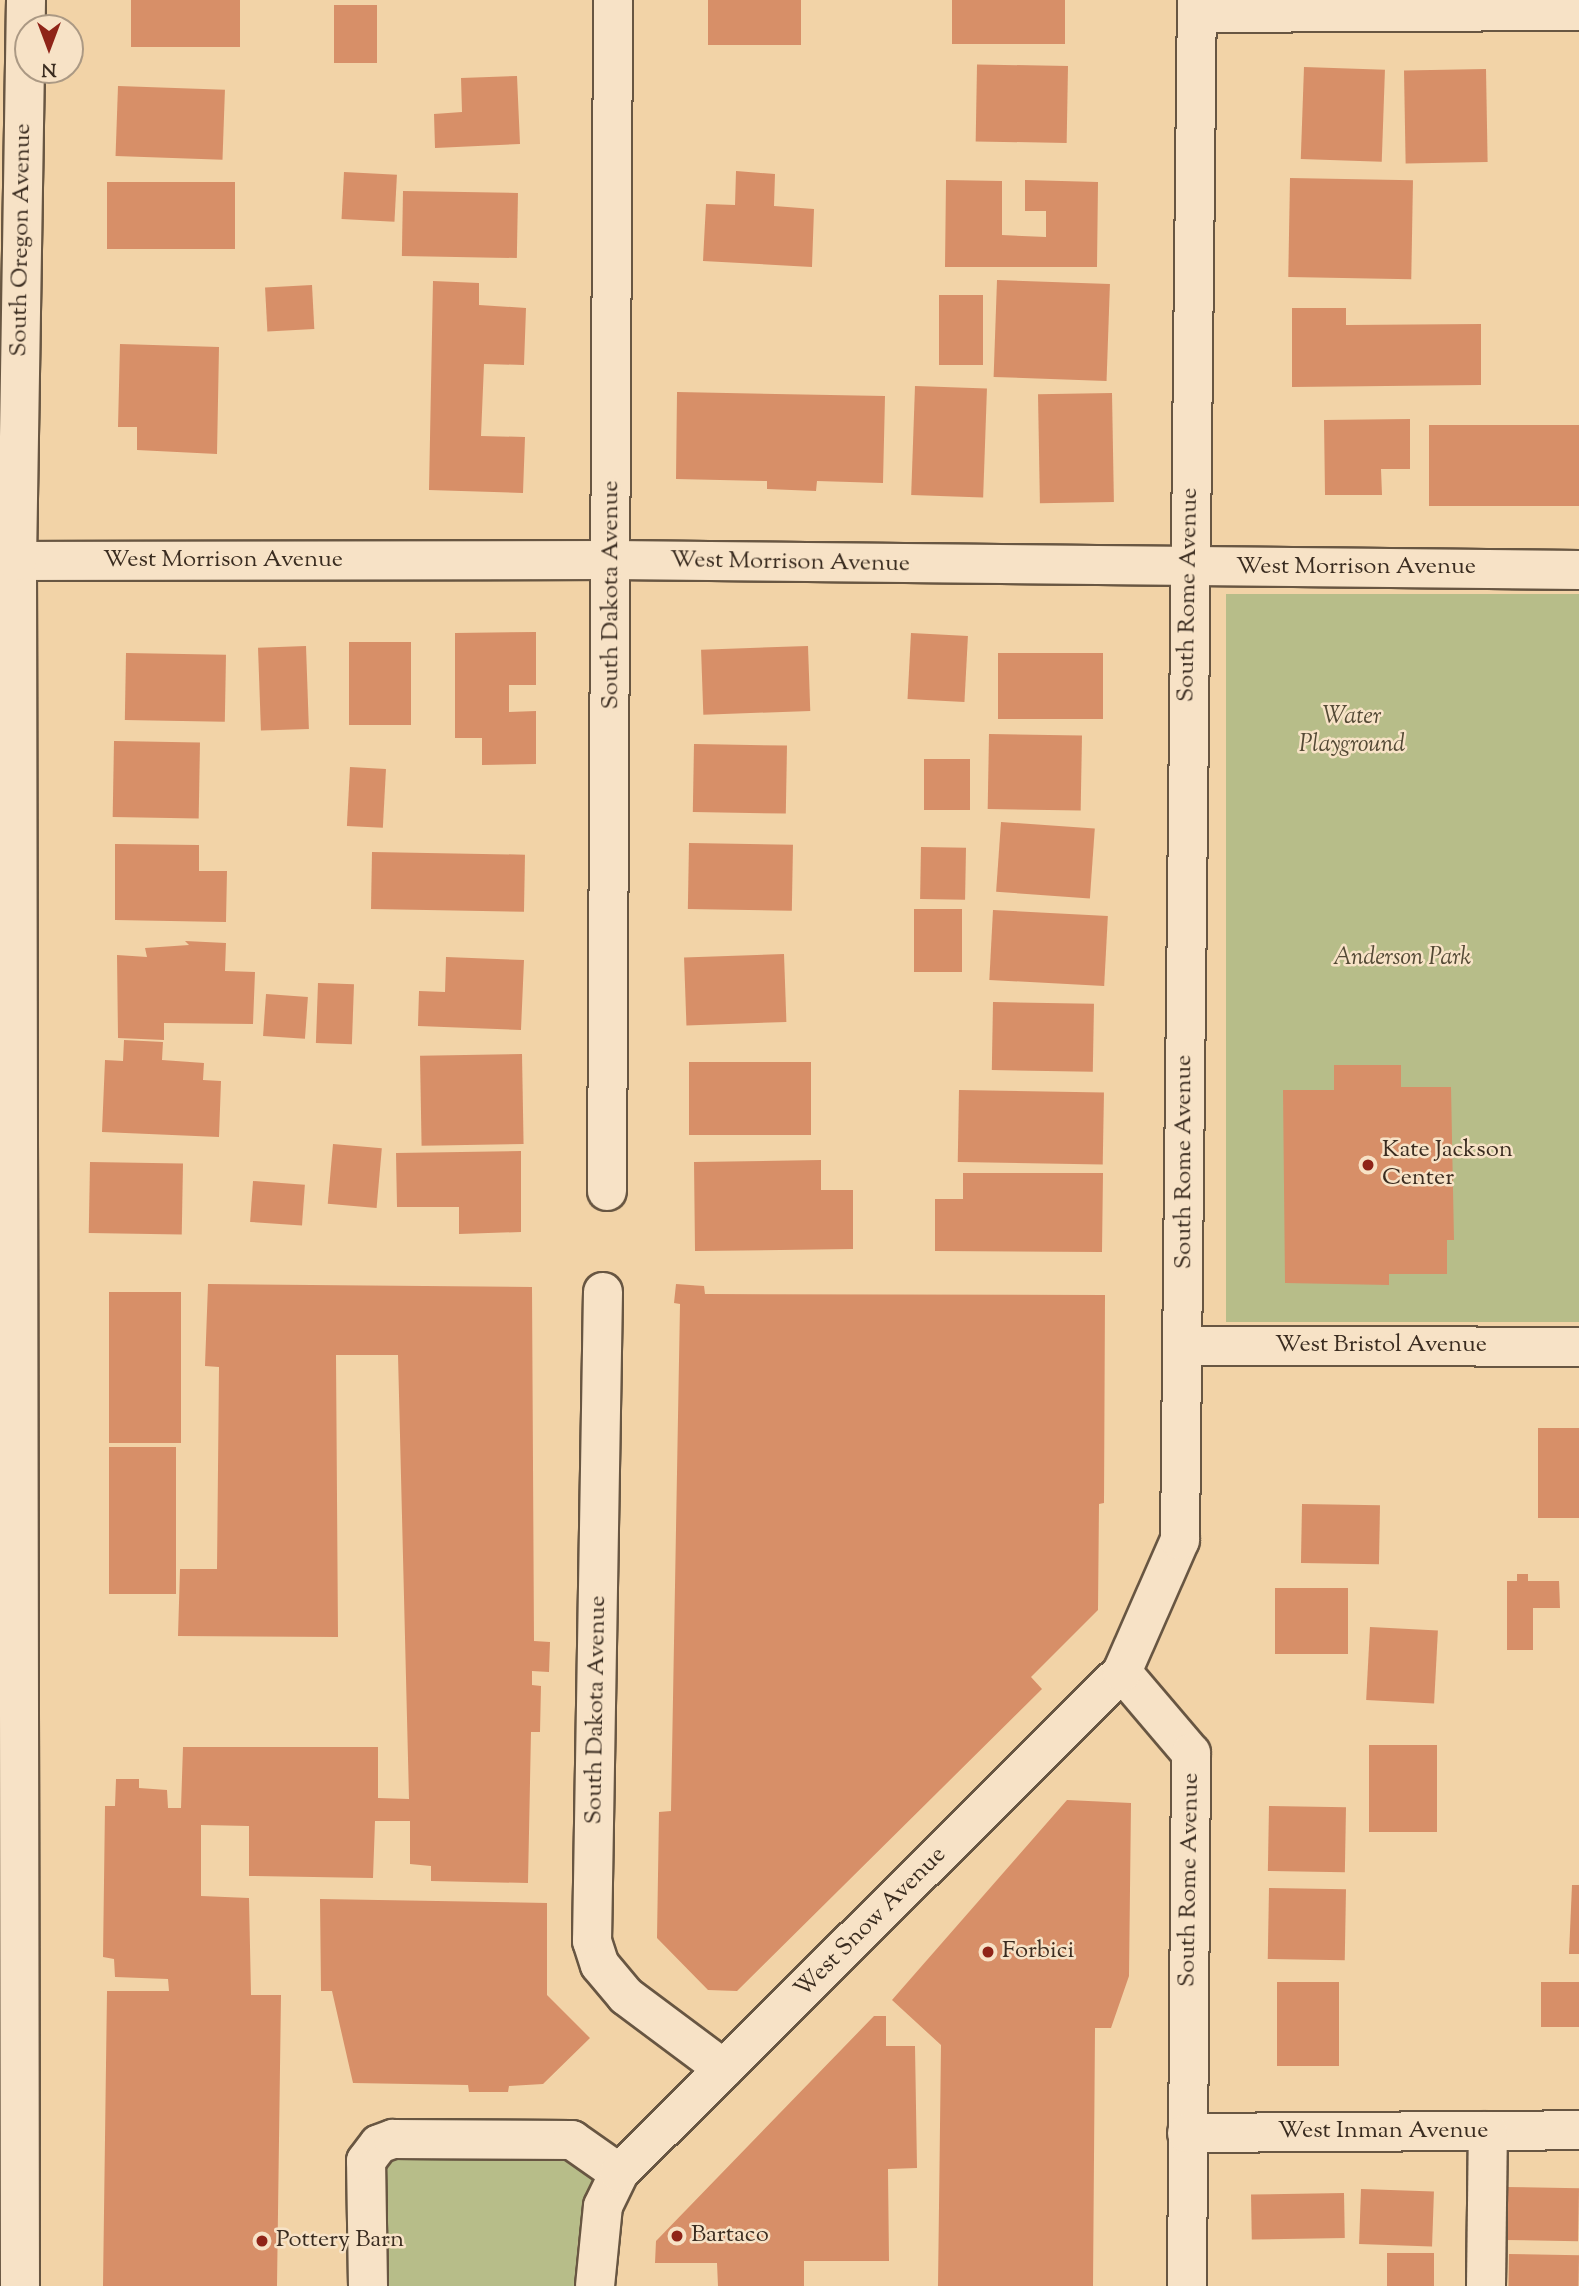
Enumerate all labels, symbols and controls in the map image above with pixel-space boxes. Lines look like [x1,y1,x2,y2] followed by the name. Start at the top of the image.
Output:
[14,14,84,84] north arrow
[41,55,57,82] text: N
[6,123,38,357] street label: South Oregon Avenue
[598,481,626,709] street label: South Dakota Avenue
[1173,488,1205,702] street label: South Rome Avenue
[103,547,343,575] street label: West Morrison Avenue
[670,547,910,579] street label: West Morrison Avenue
[1236,554,1476,582] street label: West Morrison Avenue
[1299,704,1405,760] park label: Water Playground
[1333,945,1471,973] park label: Anderson Park
[1171,1055,1199,1269] street label: South Rome Avenue
[1382,1137,1513,1193] place label: Kate Jackson Center
[1360,1157,1376,1173] marker: Kate Jackson Center
[1275,1332,1487,1360] street label: West Bristol Avenue
[581,1595,613,1825] street label: South Dakota Avenue
[1174,1773,1206,1987] street label: South Rome Avenue
[789,1841,953,2005] street label: West Snow Avenue
[1002,1938,1074,1966] place label: Forbici
[980,1944,996,1960] marker: Forbici
[1278,2118,1488,2146] street label: West Inman Avenue
[691,2222,769,2250] place label: Bartaco
[276,2227,404,2255] place label: Pottery Barn
[669,2228,685,2244] marker: Bartaco
[254,2233,270,2249] marker: Pottery Barn

